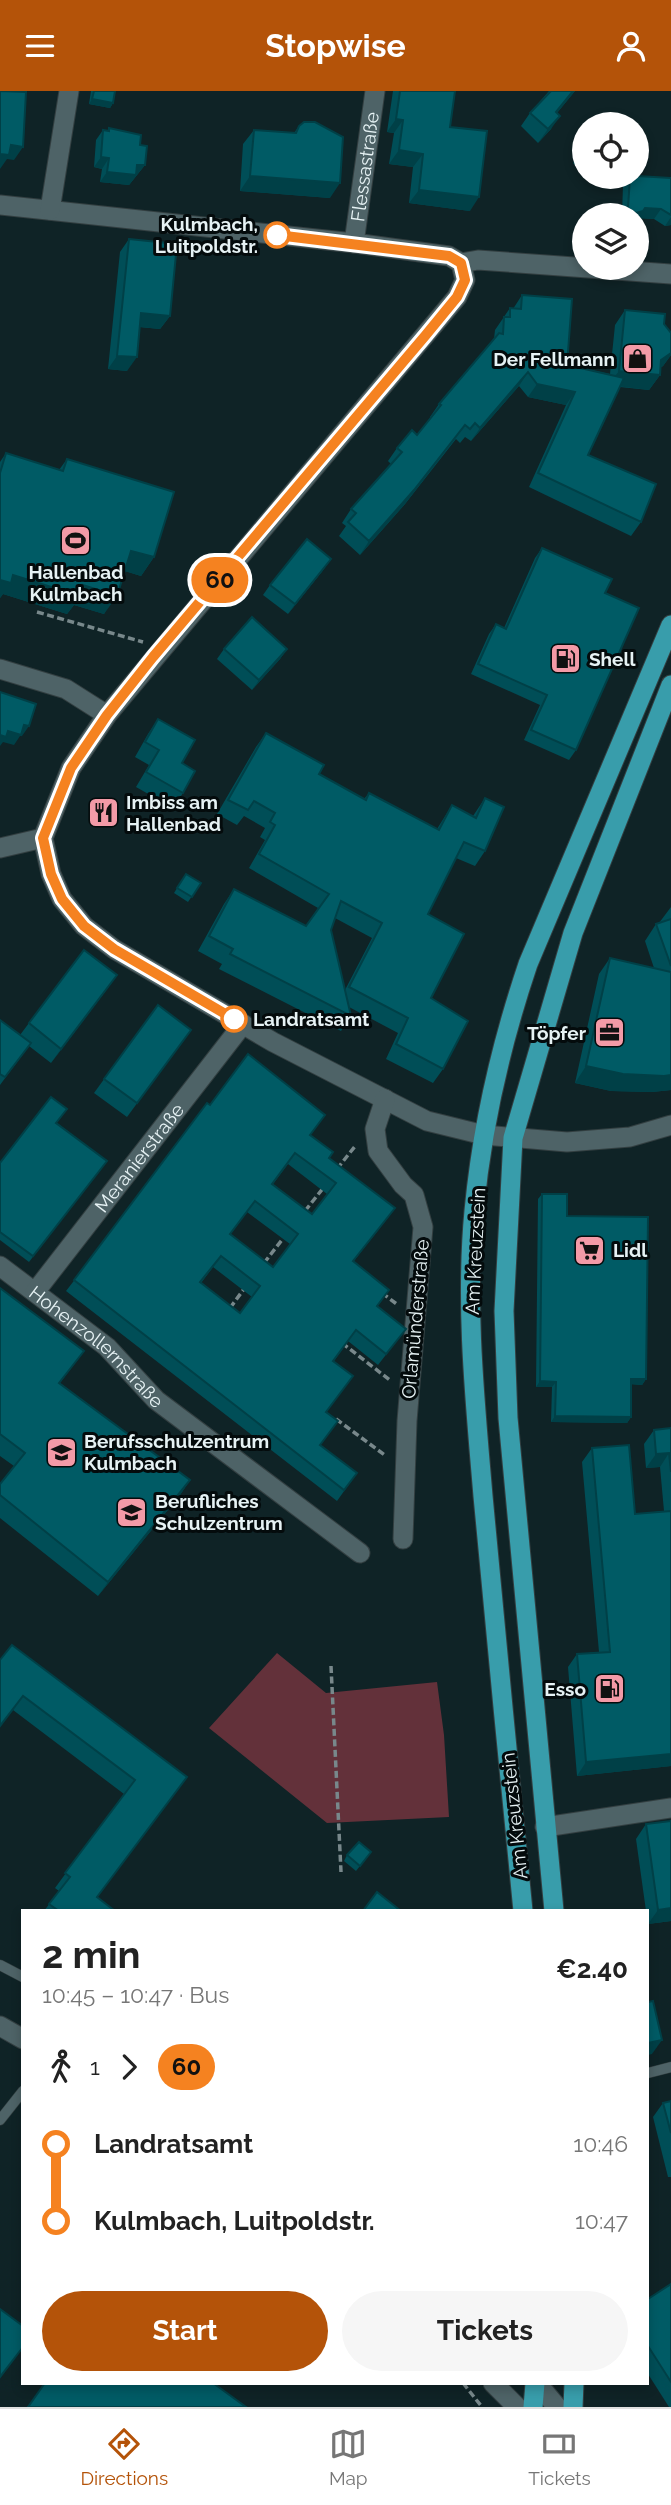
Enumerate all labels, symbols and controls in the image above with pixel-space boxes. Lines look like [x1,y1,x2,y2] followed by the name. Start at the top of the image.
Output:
[21,27,59,65] icon: menu
[265,27,406,64] text: Stopwise
[612,27,650,65] icon: person
[346,111,383,223] street label: Flessastraße
[572,112,649,280] map controls
[572,112,649,189] button: locate
[572,203,649,280] button: layers
[155,213,258,257] place label: Kulmbach, Luitpoldstr.
[264,222,290,248] marker: Kulmbach, Luitpoldstr.
[621,342,655,376] shop icon: Der Fellmann
[493,348,615,370] place label: Der Fellmann
[59,524,93,558] sports icon: Hallenbad Kulmbach
[188,557,252,603] line badge: 60
[28,561,124,605] place label: Hallenbad Kulmbach
[205,565,235,594] text: 60
[549,642,583,676] fuel station icon: Shell
[589,648,636,670] place label: Shell
[126,791,221,835] place label: Imbiss am Hallenbad
[86,796,120,830] restaurant icon: Imbiss am Hallenbad
[221,1006,247,1032] marker: Landratsamt
[253,1008,370,1030] place label: Landratsamt
[592,1016,626,1050] office icon: Töpfer
[527,1022,587,1044] place label: Töpfer
[90,1099,188,1217] street label: Meranierstraße
[461,1187,489,1315] street label: Am Kreuzstein
[573,1233,607,1267] supermarket icon: Lidl
[397,1238,433,1400] street label: Orlamünderstraße
[613,1239,648,1261] place label: Lidl
[25,1281,167,1412] street label: Hohenzollernstraße
[84,1430,269,1474] place label: Berufsschulzentrum Kulmbach
[44,1435,78,1469] school or university icon: Berufsschulzentrum Kulmbach
[155,1490,283,1534] place label: Berufliches Schulzentrum
[115,1495,149,1529] school or university icon: Berufliches Schulzentrum
[592,1672,626,1706] fuel station icon: Esso
[544,1678,586,1700] place label: Esso
[496,1752,532,1880] street label: Am Kreuzstein
[42,1932,141,1977] text: 2 min
[556,1954,628,1984] text: €2.40
[42,1981,229,2008] text: 10:45 – 10:47 · Bus
[42,2048,80,2086] icon: walk
[110,2048,148,2086] icon: forward
[172,2052,201,2081] text: 60
[90,2053,100,2080] text: 1
[94,2129,253,2159] text: Landratsamt
[573,2130,628,2157] text: 10:46
[94,2206,375,2236] text: Kulmbach, Luitpoldstr.
[575,2207,628,2234] text: 10:47
[42,2291,328,2371] button: Start
[342,2291,628,2371] button: Tickets
[80,2425,168,2489] tab: Directions
[329,2425,368,2489] tab: Map
[528,2425,591,2489] tab: Tickets

